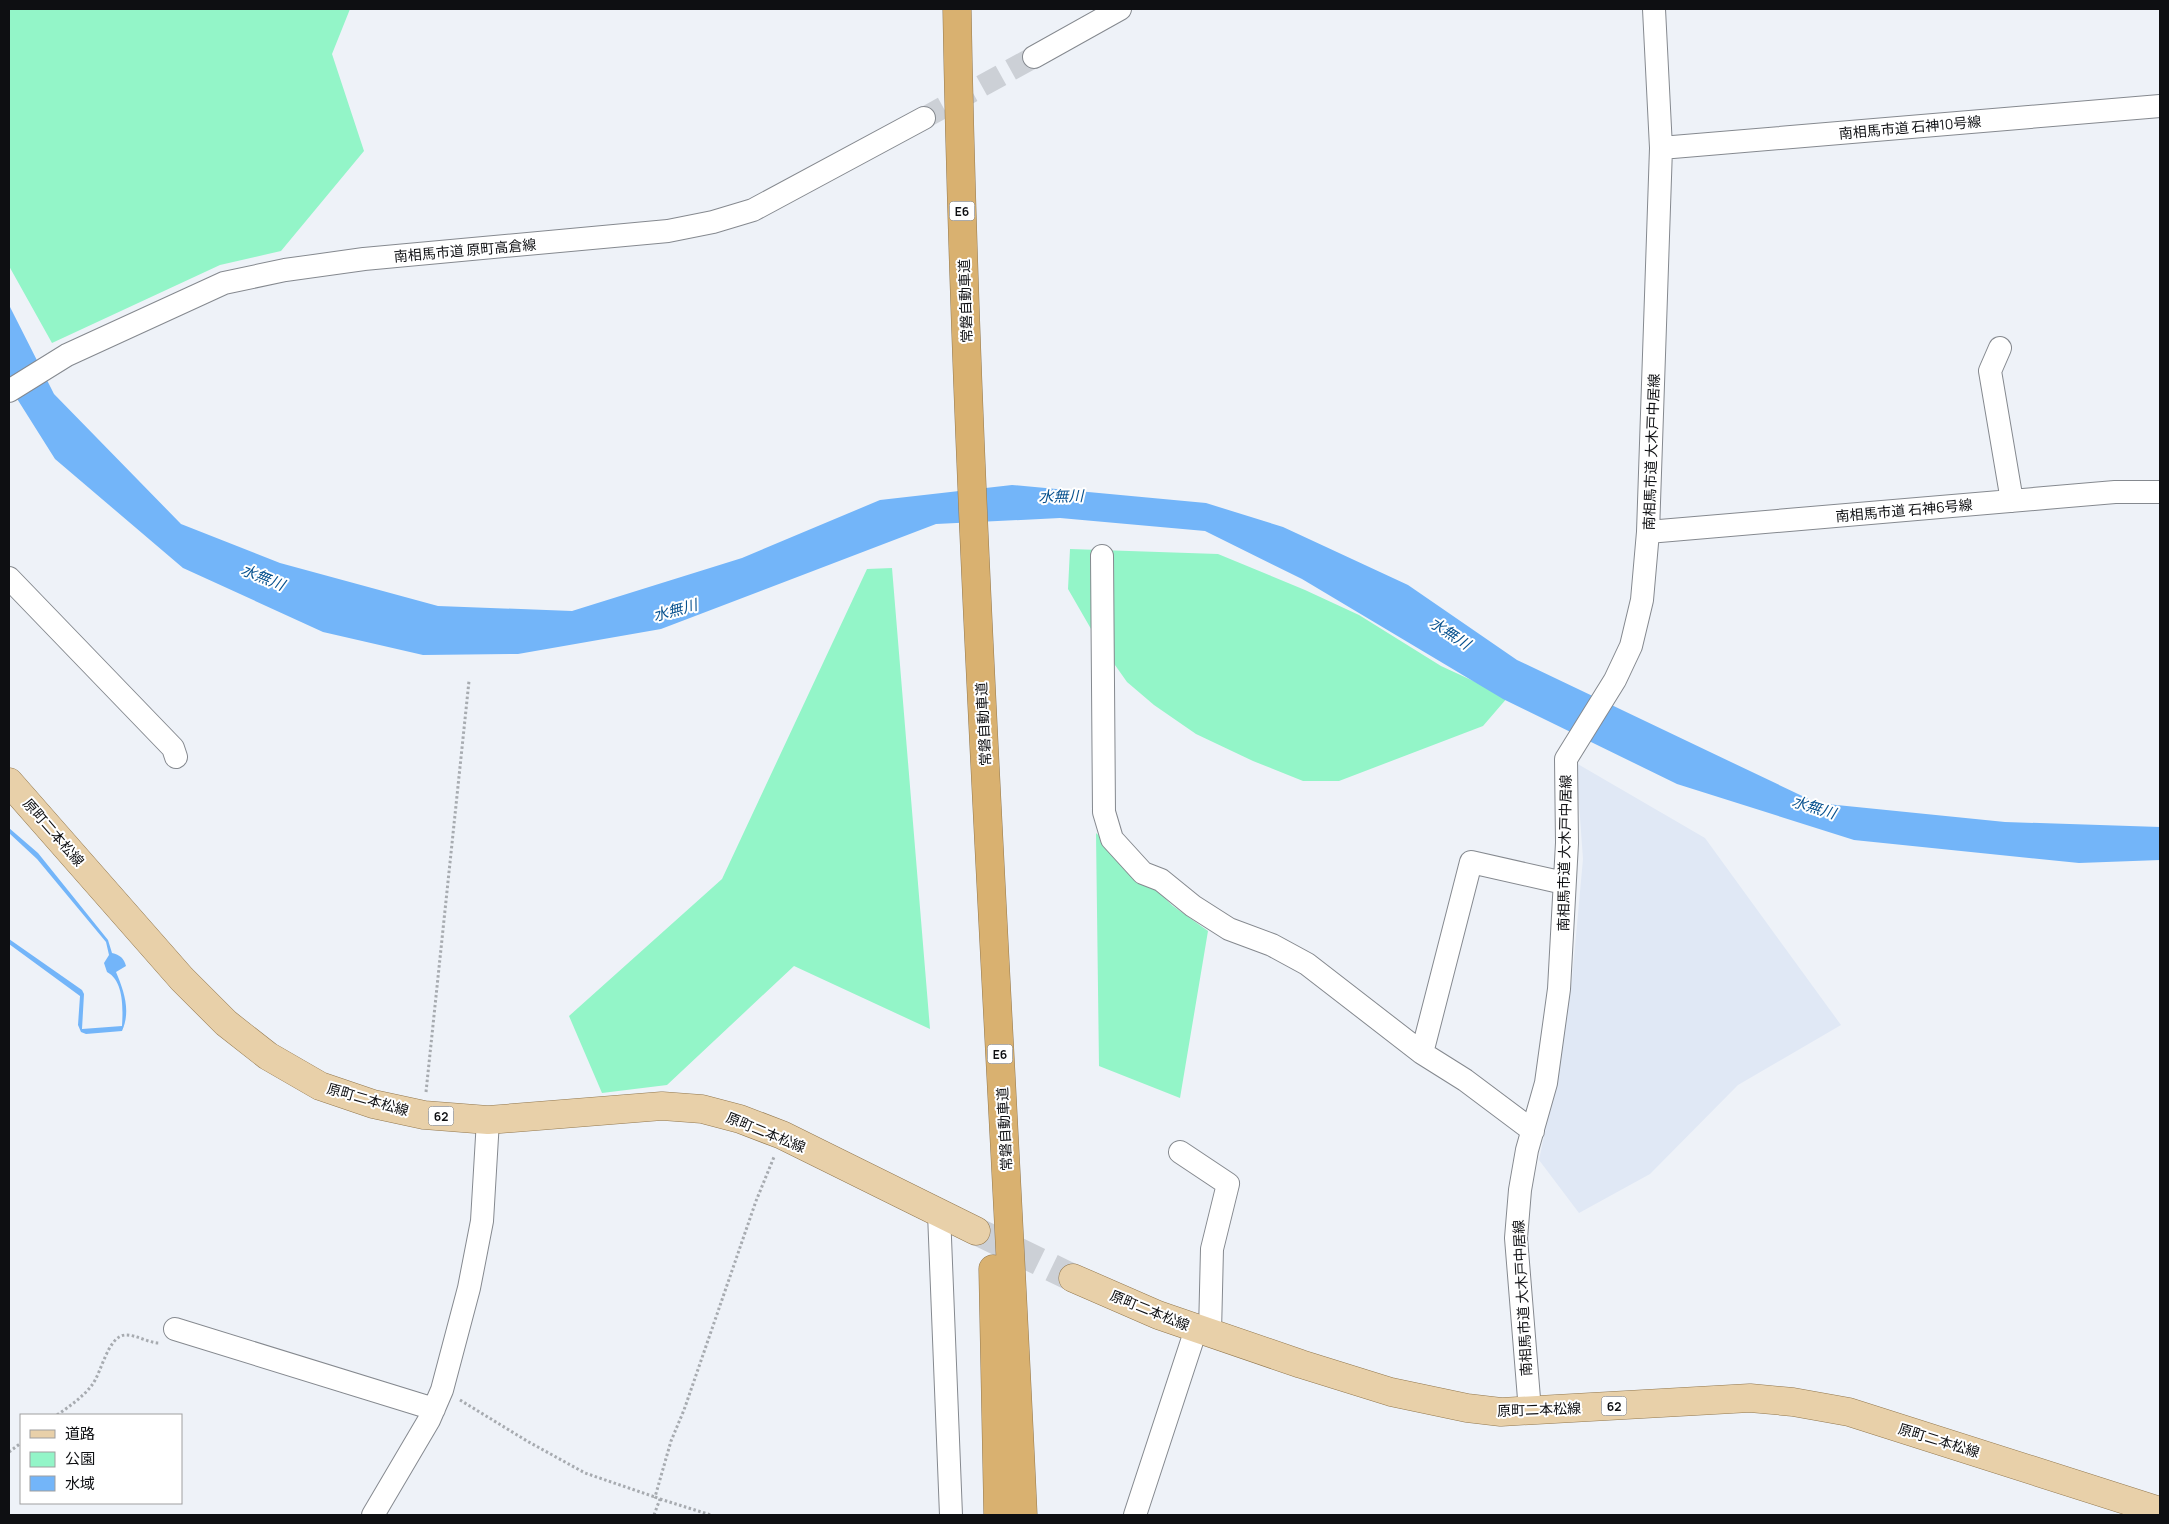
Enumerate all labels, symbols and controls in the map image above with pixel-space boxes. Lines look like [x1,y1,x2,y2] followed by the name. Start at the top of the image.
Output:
[1838,111,1982,143] street label: 南相馬市道 石神10号線
[950,202,974,220] road number: E6
[393,234,537,266] street label: 南相馬市道 原町高倉線
[954,259,976,343] street label: 常磐自動車道
[1639,373,1663,531] street label: 南相馬市道 大木戸中居線
[1038,485,1086,507] water label: 水無川
[1835,495,1973,525] street label: 南相馬市道 石神6号線
[238,559,290,596] water label: 水無川
[651,594,701,626] water label: 水無川
[1425,612,1476,655] water label: 水無川
[971,682,995,766] street label: 常磐自動車道
[1553,774,1575,932] street label: 南相馬市道 大木戸中居線
[1789,790,1840,824] water label: 水無川
[19,794,89,870] street label: 原町二本松線
[988,1044,1012,1064] road number: E6
[325,1078,411,1120] street label: 原町二本松線
[992,1087,1016,1171] street label: 常磐自動車道
[428,1106,454,1126] road number: 62
[723,1107,809,1157] street label: 原町二本松線
[1508,1219,1536,1377] street label: 南相馬市道 大木戸中居線
[1107,1285,1193,1335] street label: 原町二本松線
[1602,1396,1626,1415] road number: 62
[1497,1398,1581,1420] street label: 原町二本松線
[20,1414,182,1504] legend
[1896,1419,1982,1461] street label: 原町二本松線
[65,1423,95,1444] text: 道路
[65,1448,95,1469] text: 公園
[65,1473,95,1494] text: 水域

